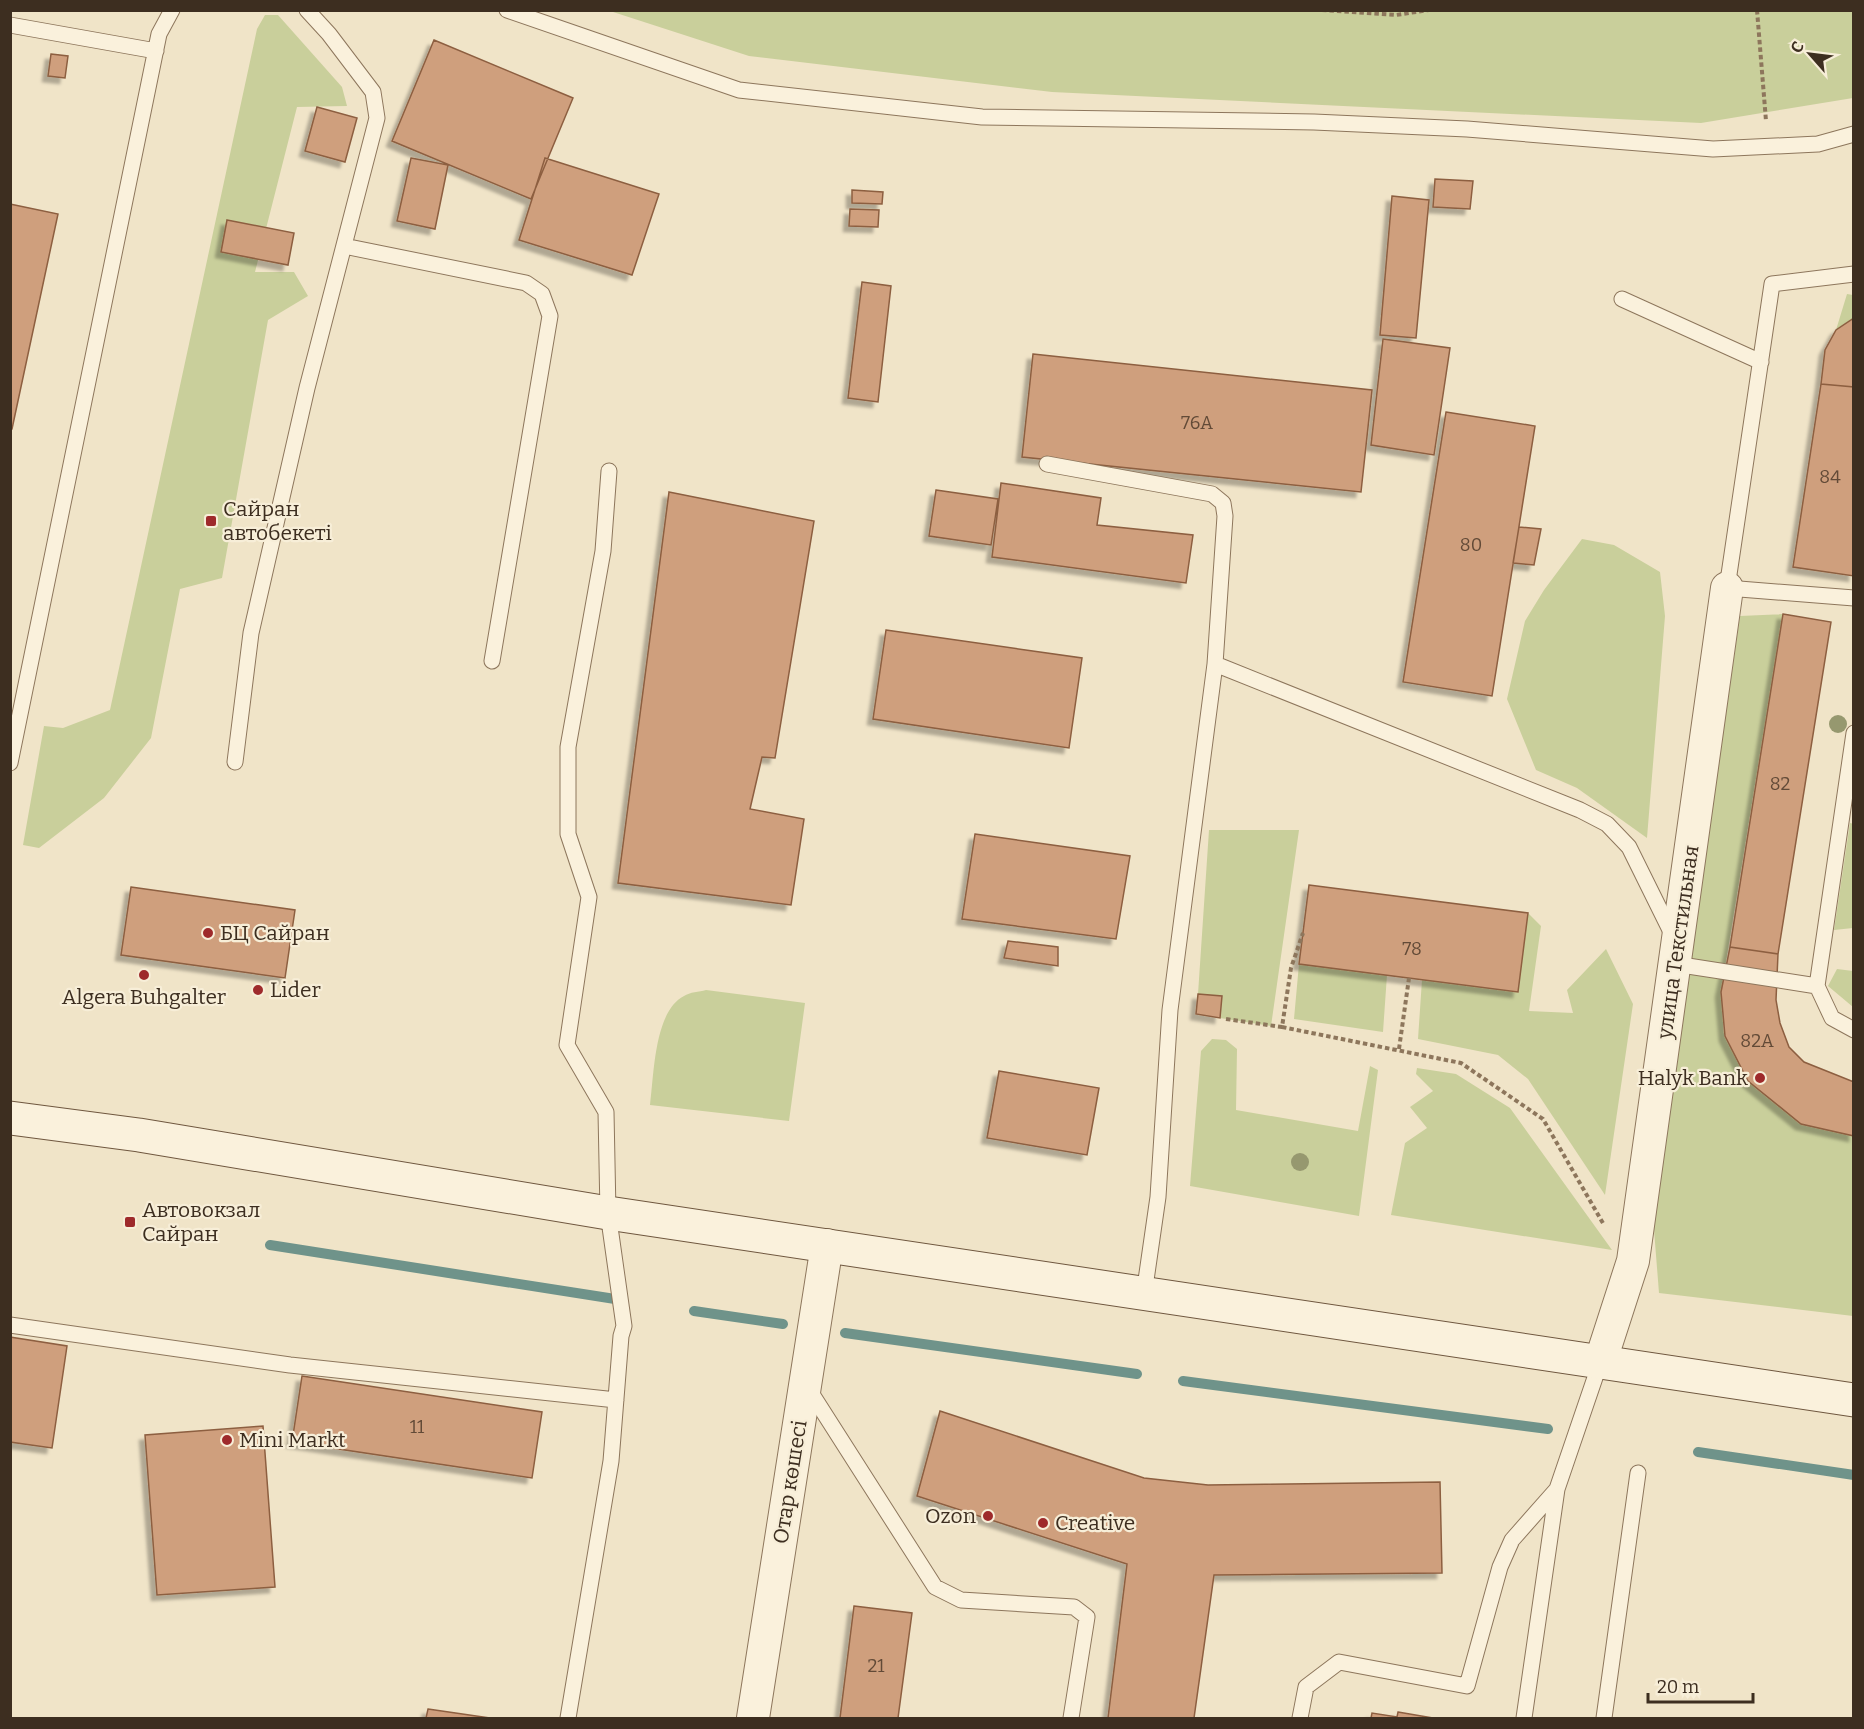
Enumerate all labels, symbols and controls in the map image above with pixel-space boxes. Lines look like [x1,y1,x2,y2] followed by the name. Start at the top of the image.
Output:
[1780,24,1840,84] north arrow
[1786,38,1808,56] text: С
[1181,412,1213,434] house number: 76А
[1819,466,1841,488] house number: 84
[223,496,332,546] place label: Сайран автобекеті
[204,514,218,528] marker: Сайран автобекеті
[1460,534,1482,556] house number: 80
[1770,773,1790,795] house number: 82
[1651,844,1704,1041] street label: улица Текстильная
[220,920,330,946] place label: БЦ Сайран
[201,926,215,940] marker: БЦ Сайран
[1402,938,1422,960] house number: 78
[137,968,151,982] marker: Algera Buhgalter
[270,977,321,1003] place label: Lider
[251,983,265,997] marker: Lider
[62,984,226,1010] place label: Algera Buhgalter
[1740,1030,1774,1052] house number: 82А
[1638,1065,1748,1091] place label: Halyk Bank
[1753,1071,1767,1085] marker: Halyk Bank
[142,1197,260,1247] place label: Автовокзал Сайран
[123,1215,137,1229] marker: Автовокзал Сайран
[410,1416,425,1438] house number: 11
[767,1418,813,1546] street label: Отар көшесі
[239,1427,346,1453] place label: Mini Markt
[220,1433,234,1447] marker: Mini Markt
[925,1503,976,1529] place label: Ozon
[981,1509,995,1523] marker: Ozon
[1055,1510,1135,1536] place label: Creative
[1036,1516,1050,1530] marker: Creative
[867,1655,885,1677] house number: 21
[1648,1666,1753,1704] scale bar
[1657,1676,1699,1698] text: 20 m

